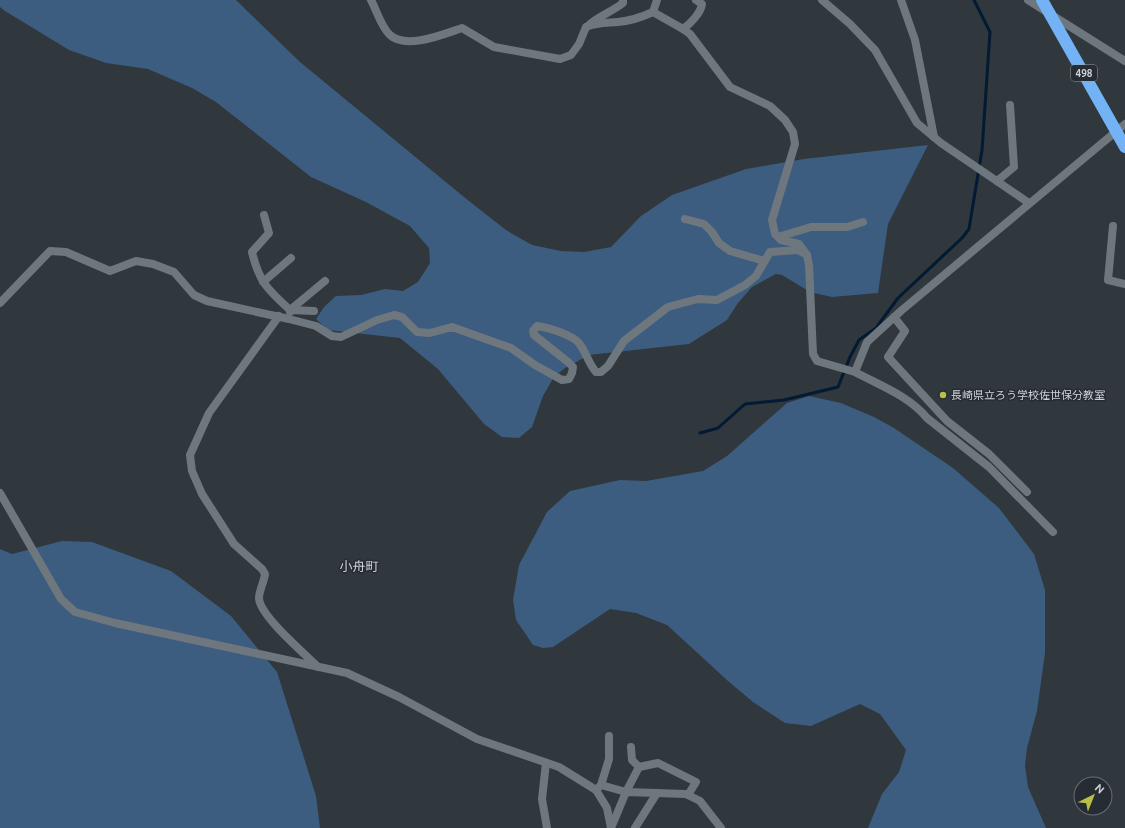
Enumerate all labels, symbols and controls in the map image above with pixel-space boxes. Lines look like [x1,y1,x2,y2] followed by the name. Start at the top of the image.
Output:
[1071,65,1097,81] road number: 498
[951,389,1105,401] place label: 長崎県立ろう学校佐世保分教室
[938,390,948,400] marker: 長崎県立ろう学校佐世保分教室
[339,559,379,573] district label: 小舟町
[1073,776,1113,816] north arrow
[1093,781,1107,796] text: N

